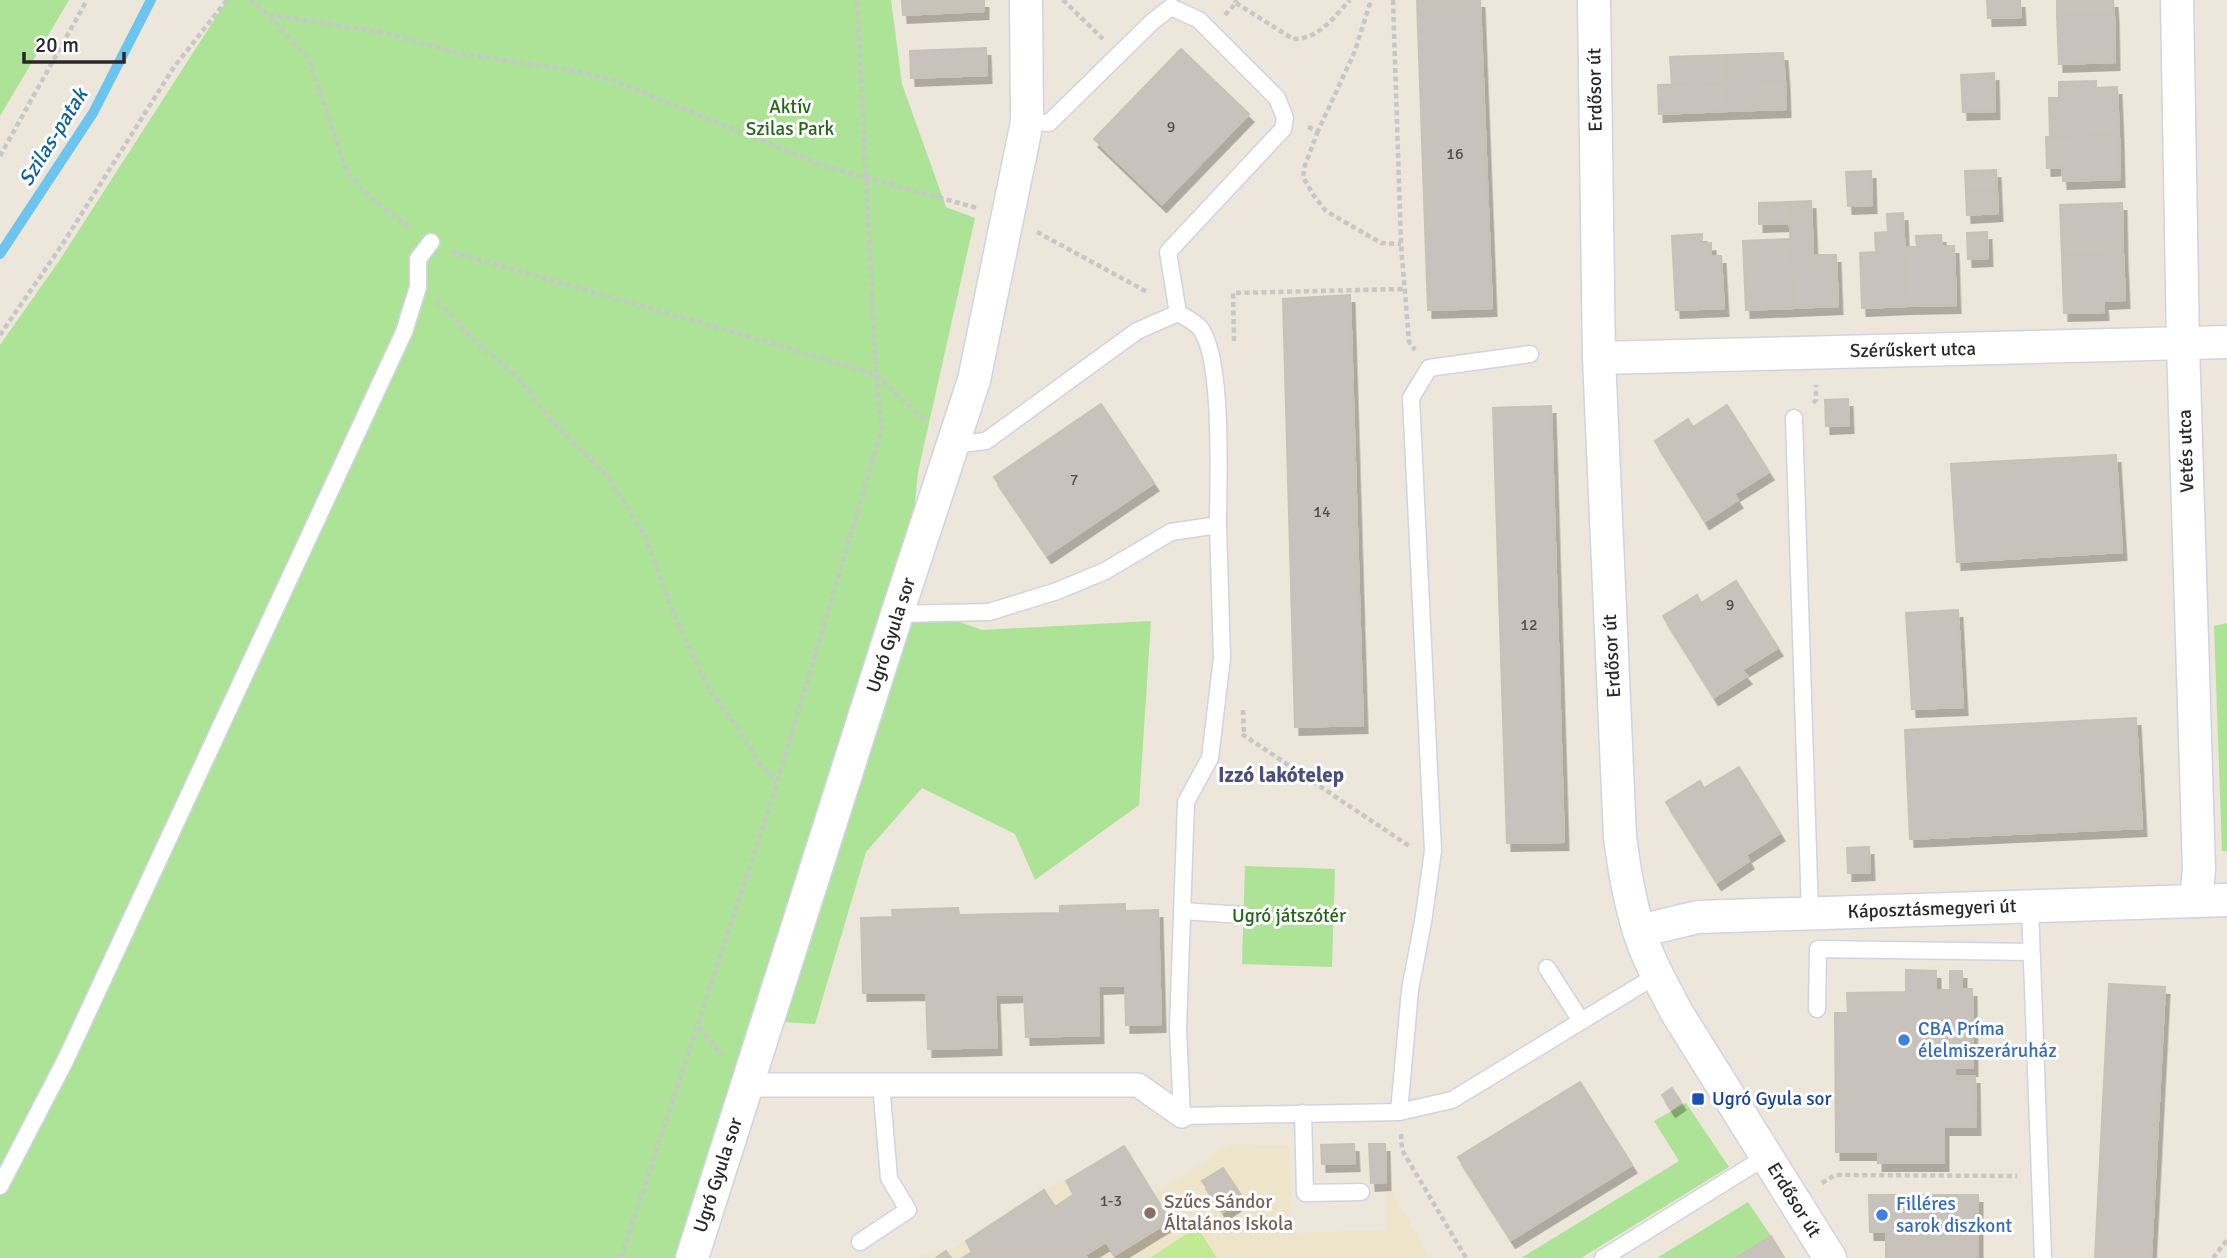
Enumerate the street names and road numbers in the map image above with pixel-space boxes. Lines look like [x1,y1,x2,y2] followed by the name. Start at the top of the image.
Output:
[1582,47,1608,132] street label: Erdősor út
[1850,337,1976,363] street label: Szérűskert utca
[2173,409,2199,493] street label: Vetés utca
[861,574,921,696] street label: Ugró Gyula sor
[1598,613,1626,699] street label: Erdősor út
[1847,894,2017,924] street label: Káposztásmegyeri út
[688,1114,748,1236] street label: Ugró Gyula sor
[1762,1158,1827,1242] street label: Erdősor út

